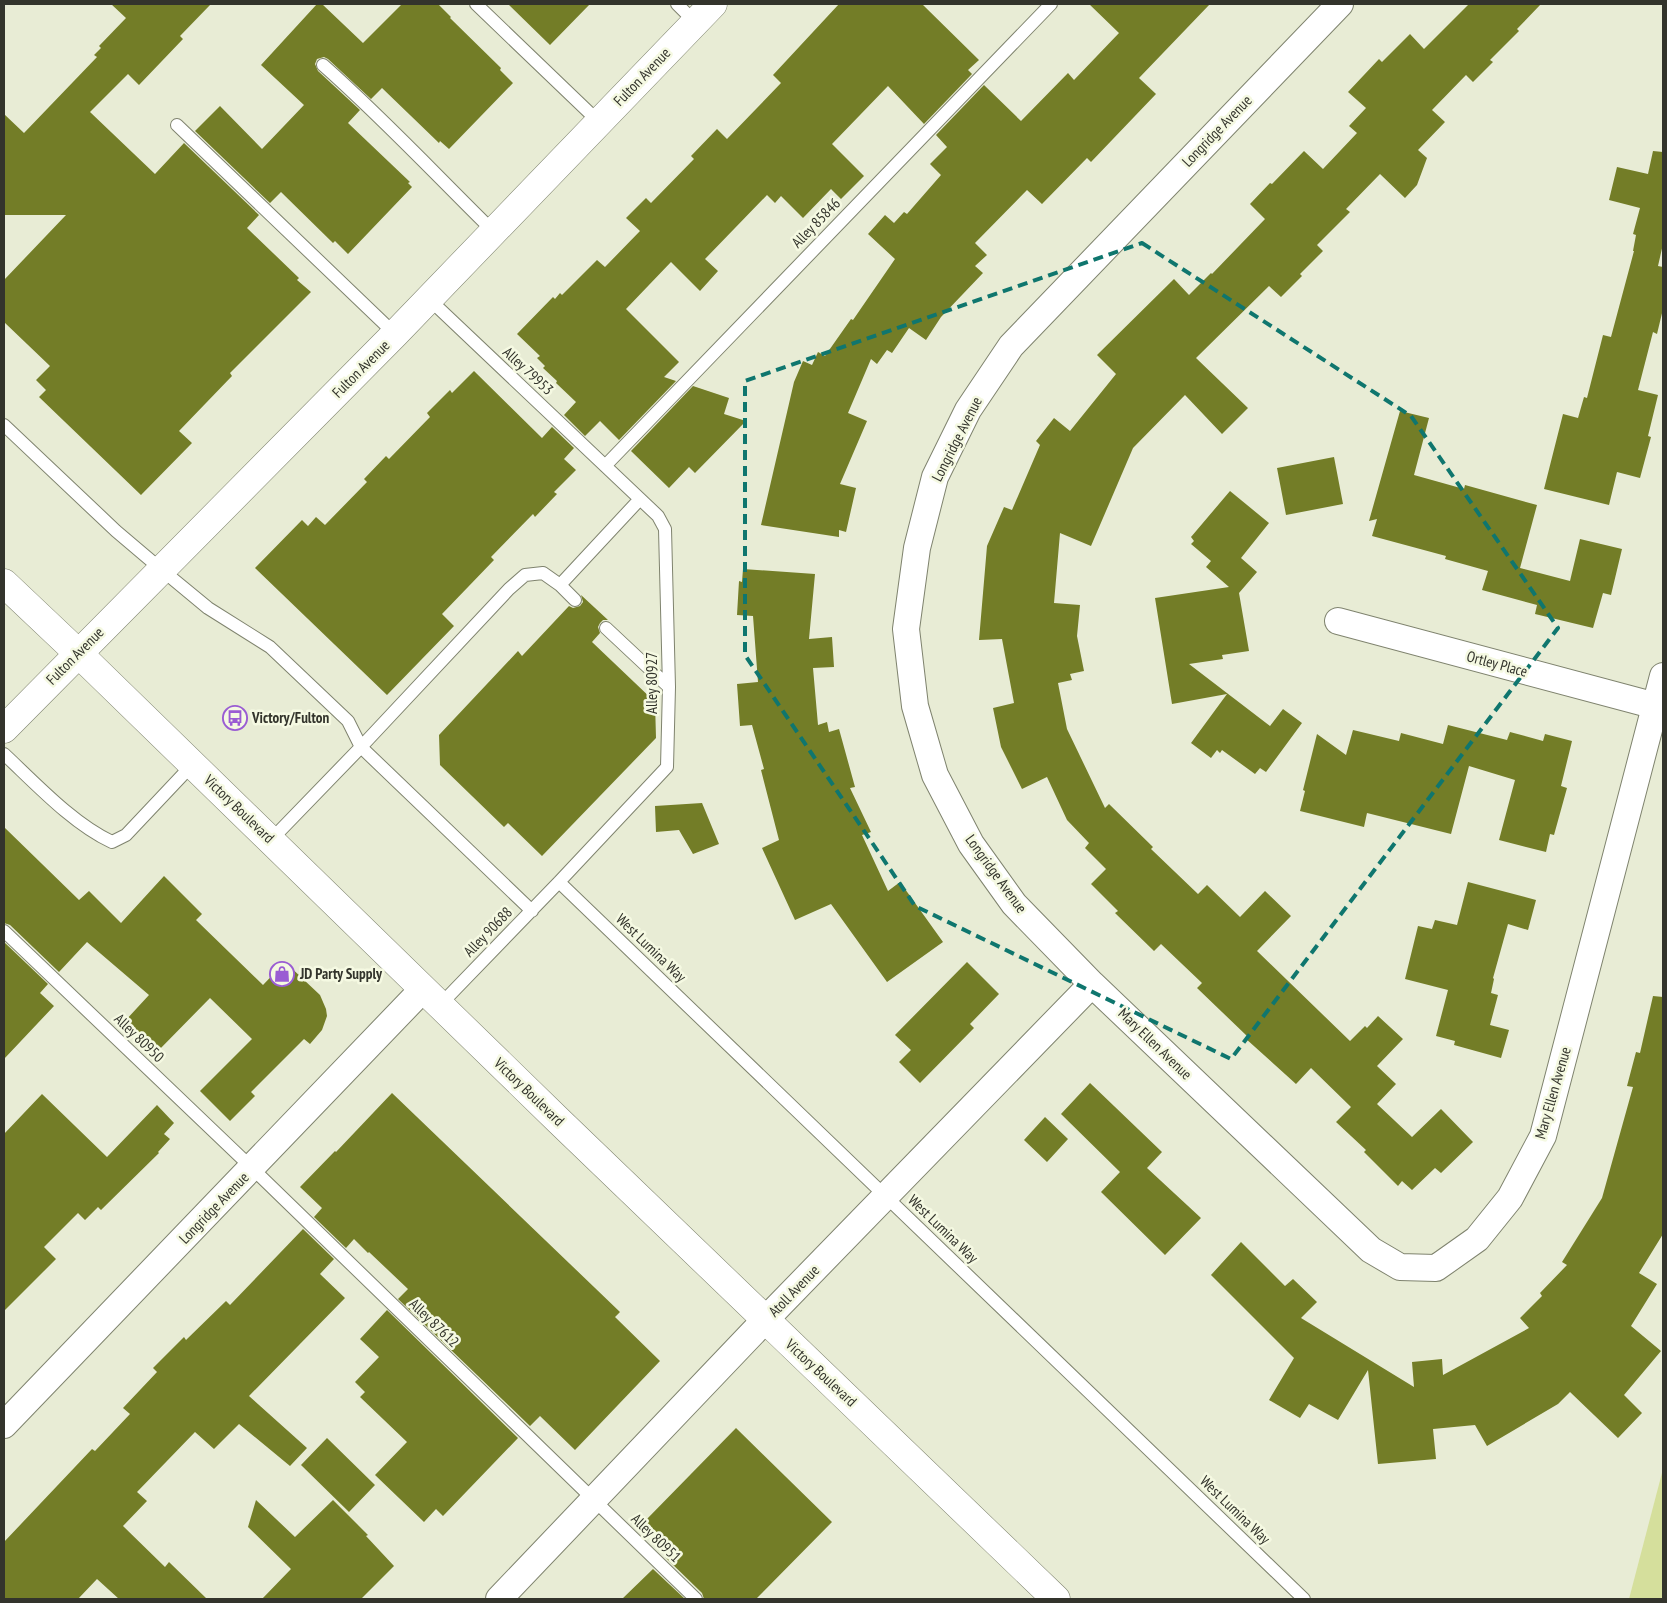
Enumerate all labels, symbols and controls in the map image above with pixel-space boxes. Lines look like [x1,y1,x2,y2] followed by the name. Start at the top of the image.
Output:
[609,43,674,110] street label: Fulton Avenue
[1178,91,1256,170] street label: Longridge Avenue
[787,194,844,252] street label: Alley 85846
[328,336,394,402] street label: Fulton Avenue
[499,342,558,399] street label: Alley 79953
[927,393,986,484] street label: Longridge Avenue
[42,623,108,689] street label: Fulton Avenue
[1465,646,1530,681] street label: Ortley Place
[642,652,661,714] street label: Alley 80927
[222,705,248,731] bus stop icon: Victory/Fulton
[251,708,330,727] place label: Victory/Fulton
[200,770,278,847] street label: Victory Boulevard
[962,831,1031,917] street label: Longridge Avenue
[459,903,516,961] street label: Alley 90688
[612,909,691,986] street label: West Lumina Way
[269,961,295,987] shop icon: JD Party Supply
[299,964,383,983] place label: JD Party Supply
[1115,1004,1196,1083] street label: Mary Ellen Avenue
[110,1009,168,1066] street label: Alley 80950
[1530,1045,1575,1141] street label: Mary Ellen Avenue
[490,1053,568,1130] street label: Victory Boulevard
[175,1168,253,1247] street label: Longridge Avenue
[904,1190,983,1267] street label: West Lumina Way
[764,1261,823,1321] street label: Atoll Avenue
[405,1294,463,1351] street label: Alley 87612
[781,1334,861,1410] street label: Victory Boulevard
[1196,1471,1275,1548] street label: West Lumina Way
[627,1509,685,1566] street label: Alley 80951

